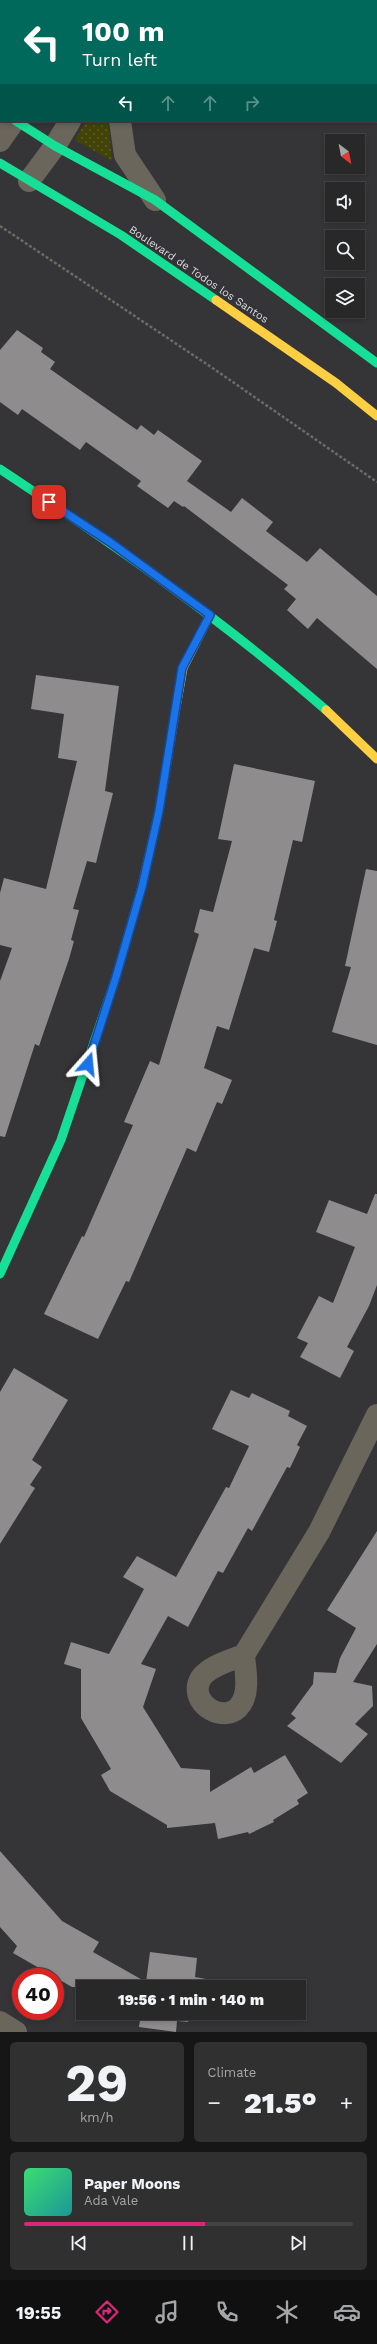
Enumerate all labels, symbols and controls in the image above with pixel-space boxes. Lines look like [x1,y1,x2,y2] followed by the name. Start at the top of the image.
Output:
[82,15,165,48] text: 100 m
[16,16,68,68] icon: left
[82,49,157,70] text: Turn left
[115,92,137,114] icon: left
[157,92,179,114] icon: ahead
[199,92,221,114] icon: ahead
[241,92,263,114] icon: right
[325,134,365,174] north arrow
[325,134,365,318] map controls
[325,182,365,222] button: sound
[127,223,271,326] street label: Boulevard de Todos los Santos
[325,230,365,270] button: search
[325,278,365,318] button: layers
[32,485,66,519] pin
[38,491,60,513] icon: arrive
[67,1043,109,1085] position arrow
[12,1968,64,2020] speed limit sign: 40
[118,1991,264,2009] text: 19:56 · 1 min · 140 m
[65,2053,128,2114] text: 29
[208,2065,256,2080] text: Climate
[244,2085,317,2120] text: 21.5°
[208,2090,221,2115] text: −
[340,2090,353,2115] text: +
[80,2110,114,2125] text: km/h
[84,2175,180,2193] text: Paper Moons
[84,2193,138,2208] text: Ada Vale
[68,2232,90,2254] icon: previous
[177,2232,199,2254] icon: pause
[287,2232,309,2254] icon: next
[93,2298,121,2326] icon: directions
[153,2298,181,2326] icon: music
[213,2298,241,2326] icon: phone
[273,2298,301,2326] icon: climate
[333,2298,361,2326] icon: car
[16,2302,61,2323] text: 19:55

